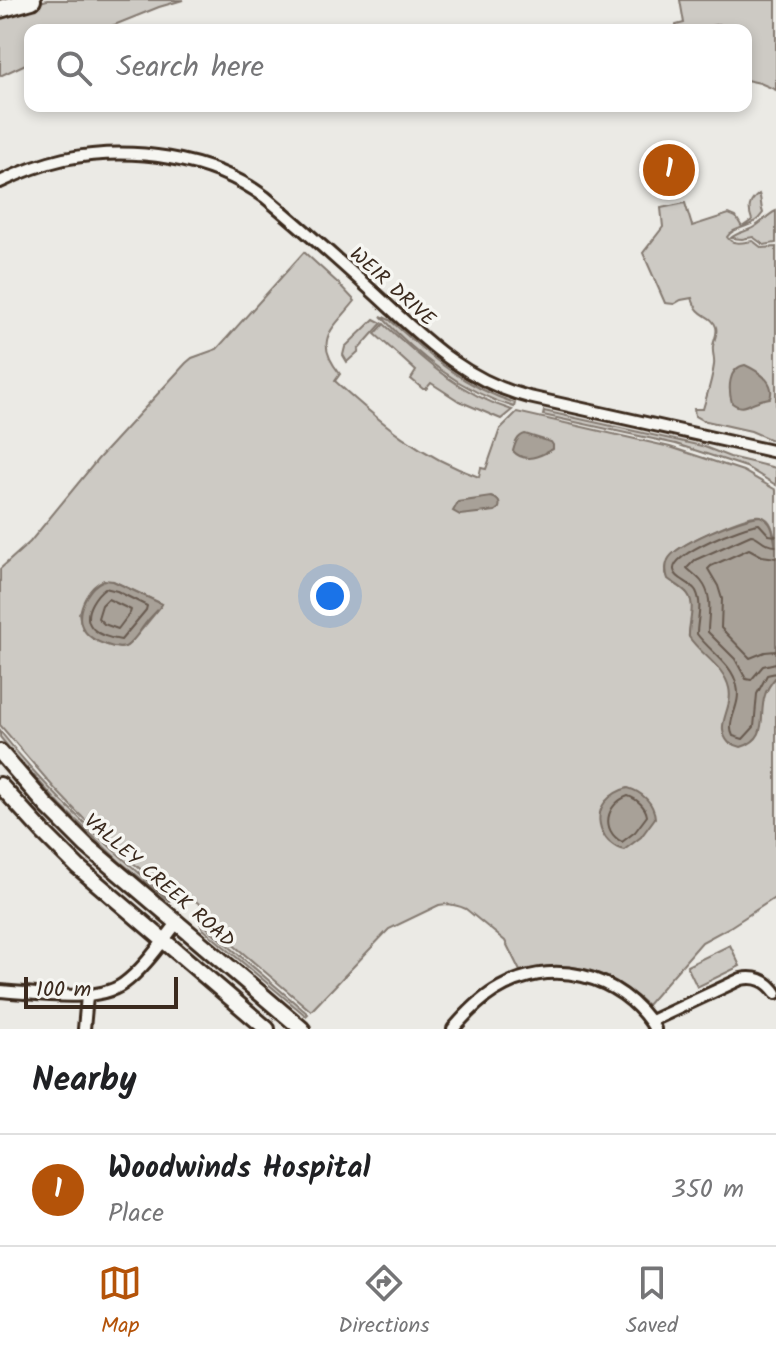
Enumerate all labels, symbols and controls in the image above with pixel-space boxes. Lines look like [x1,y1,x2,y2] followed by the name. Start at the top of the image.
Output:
[24,24,752,112] search box
[116,44,264,92] text: Search here
[52,46,96,90] icon: search
[643,140,695,200] pin: 1
[341,240,443,336] street label: WEIR DRIVE
[310,576,350,616] your location
[76,807,242,957] street label: VALLEY CREEK ROAD
[24,973,178,1009] scale bar
[36,973,91,1008] text: 100 m
[32,1054,137,1108] text: Nearby
[108,1145,371,1193] text: Woodwinds Hospital
[54,1169,62,1211] text: 1
[671,1169,744,1211] text: 350 m
[108,1193,164,1235] text: Place
[98,1261,142,1344] tab: Map
[338,1261,430,1344] tab: Directions
[626,1261,678,1344] tab: Saved

